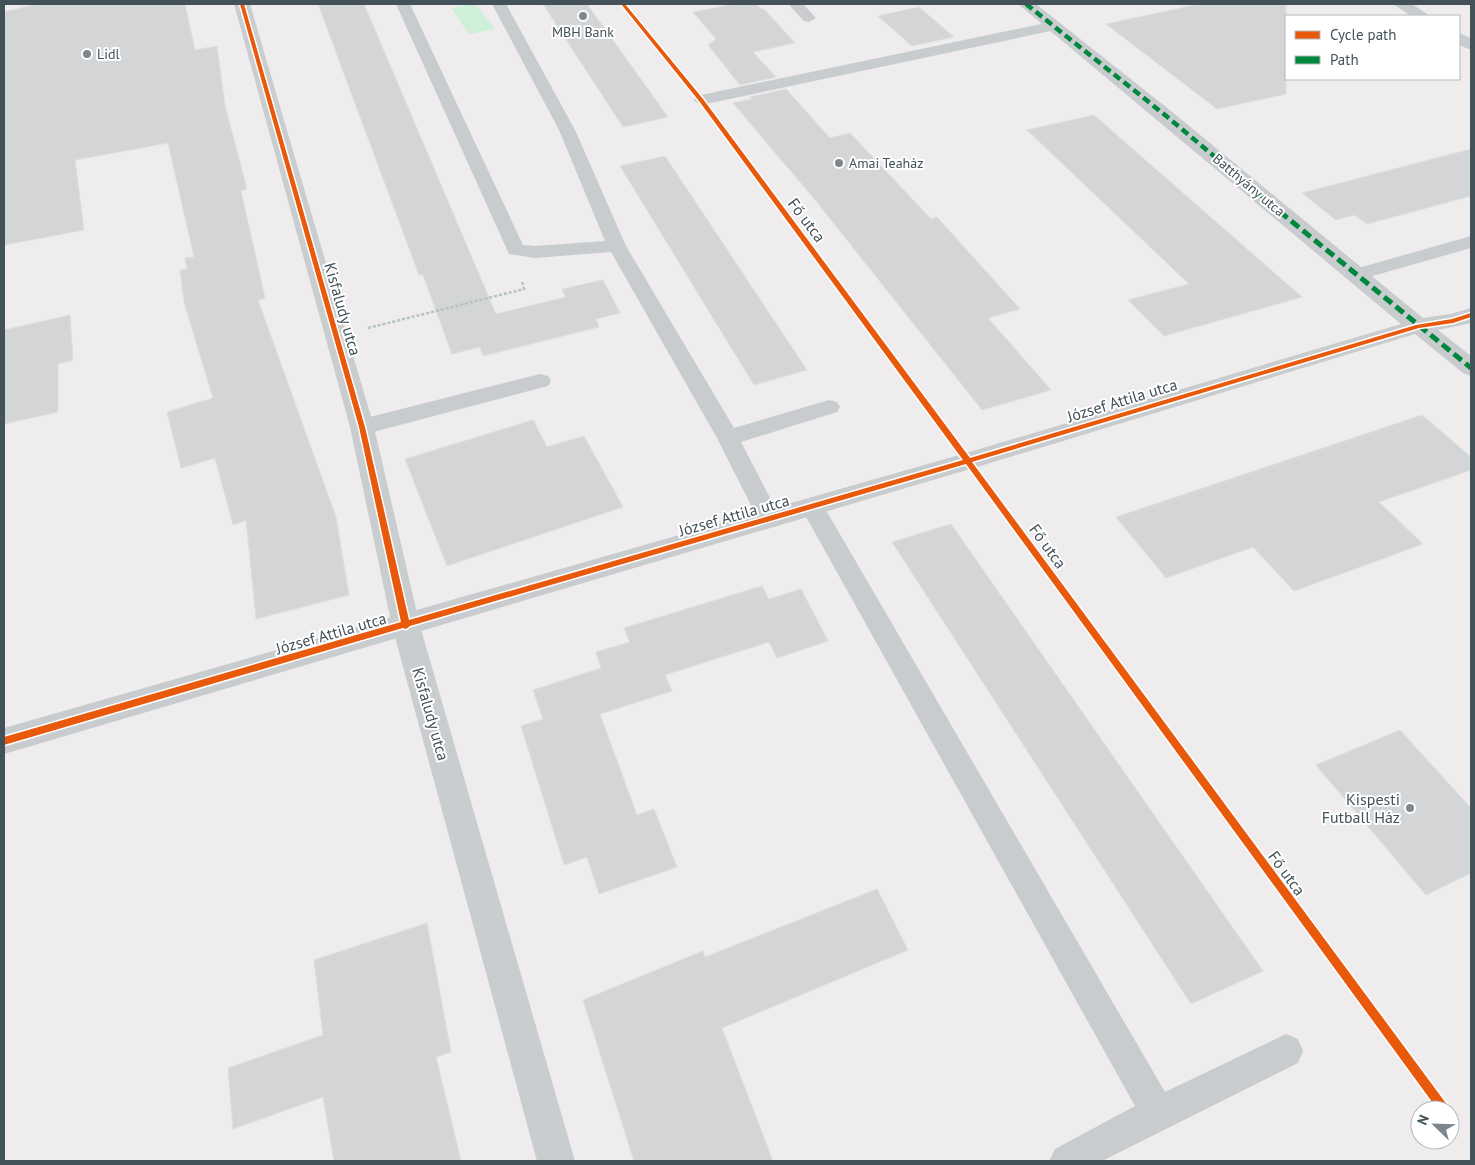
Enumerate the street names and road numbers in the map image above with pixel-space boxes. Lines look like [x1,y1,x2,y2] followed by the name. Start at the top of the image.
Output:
[1209,150,1289,220] street label: Batthyány utca
[784,194,830,246] street label: Fő utca
[320,260,366,358] street label: Kisfaludy utca
[1064,374,1179,427] street label: József Attila utca
[675,490,792,541] street label: József Attila utca
[1025,520,1071,572] street label: Fő utca
[272,608,389,659] street label: József Attila utca
[408,665,454,763] street label: Kisfaludy utca
[1264,847,1310,899] street label: Fő utca

